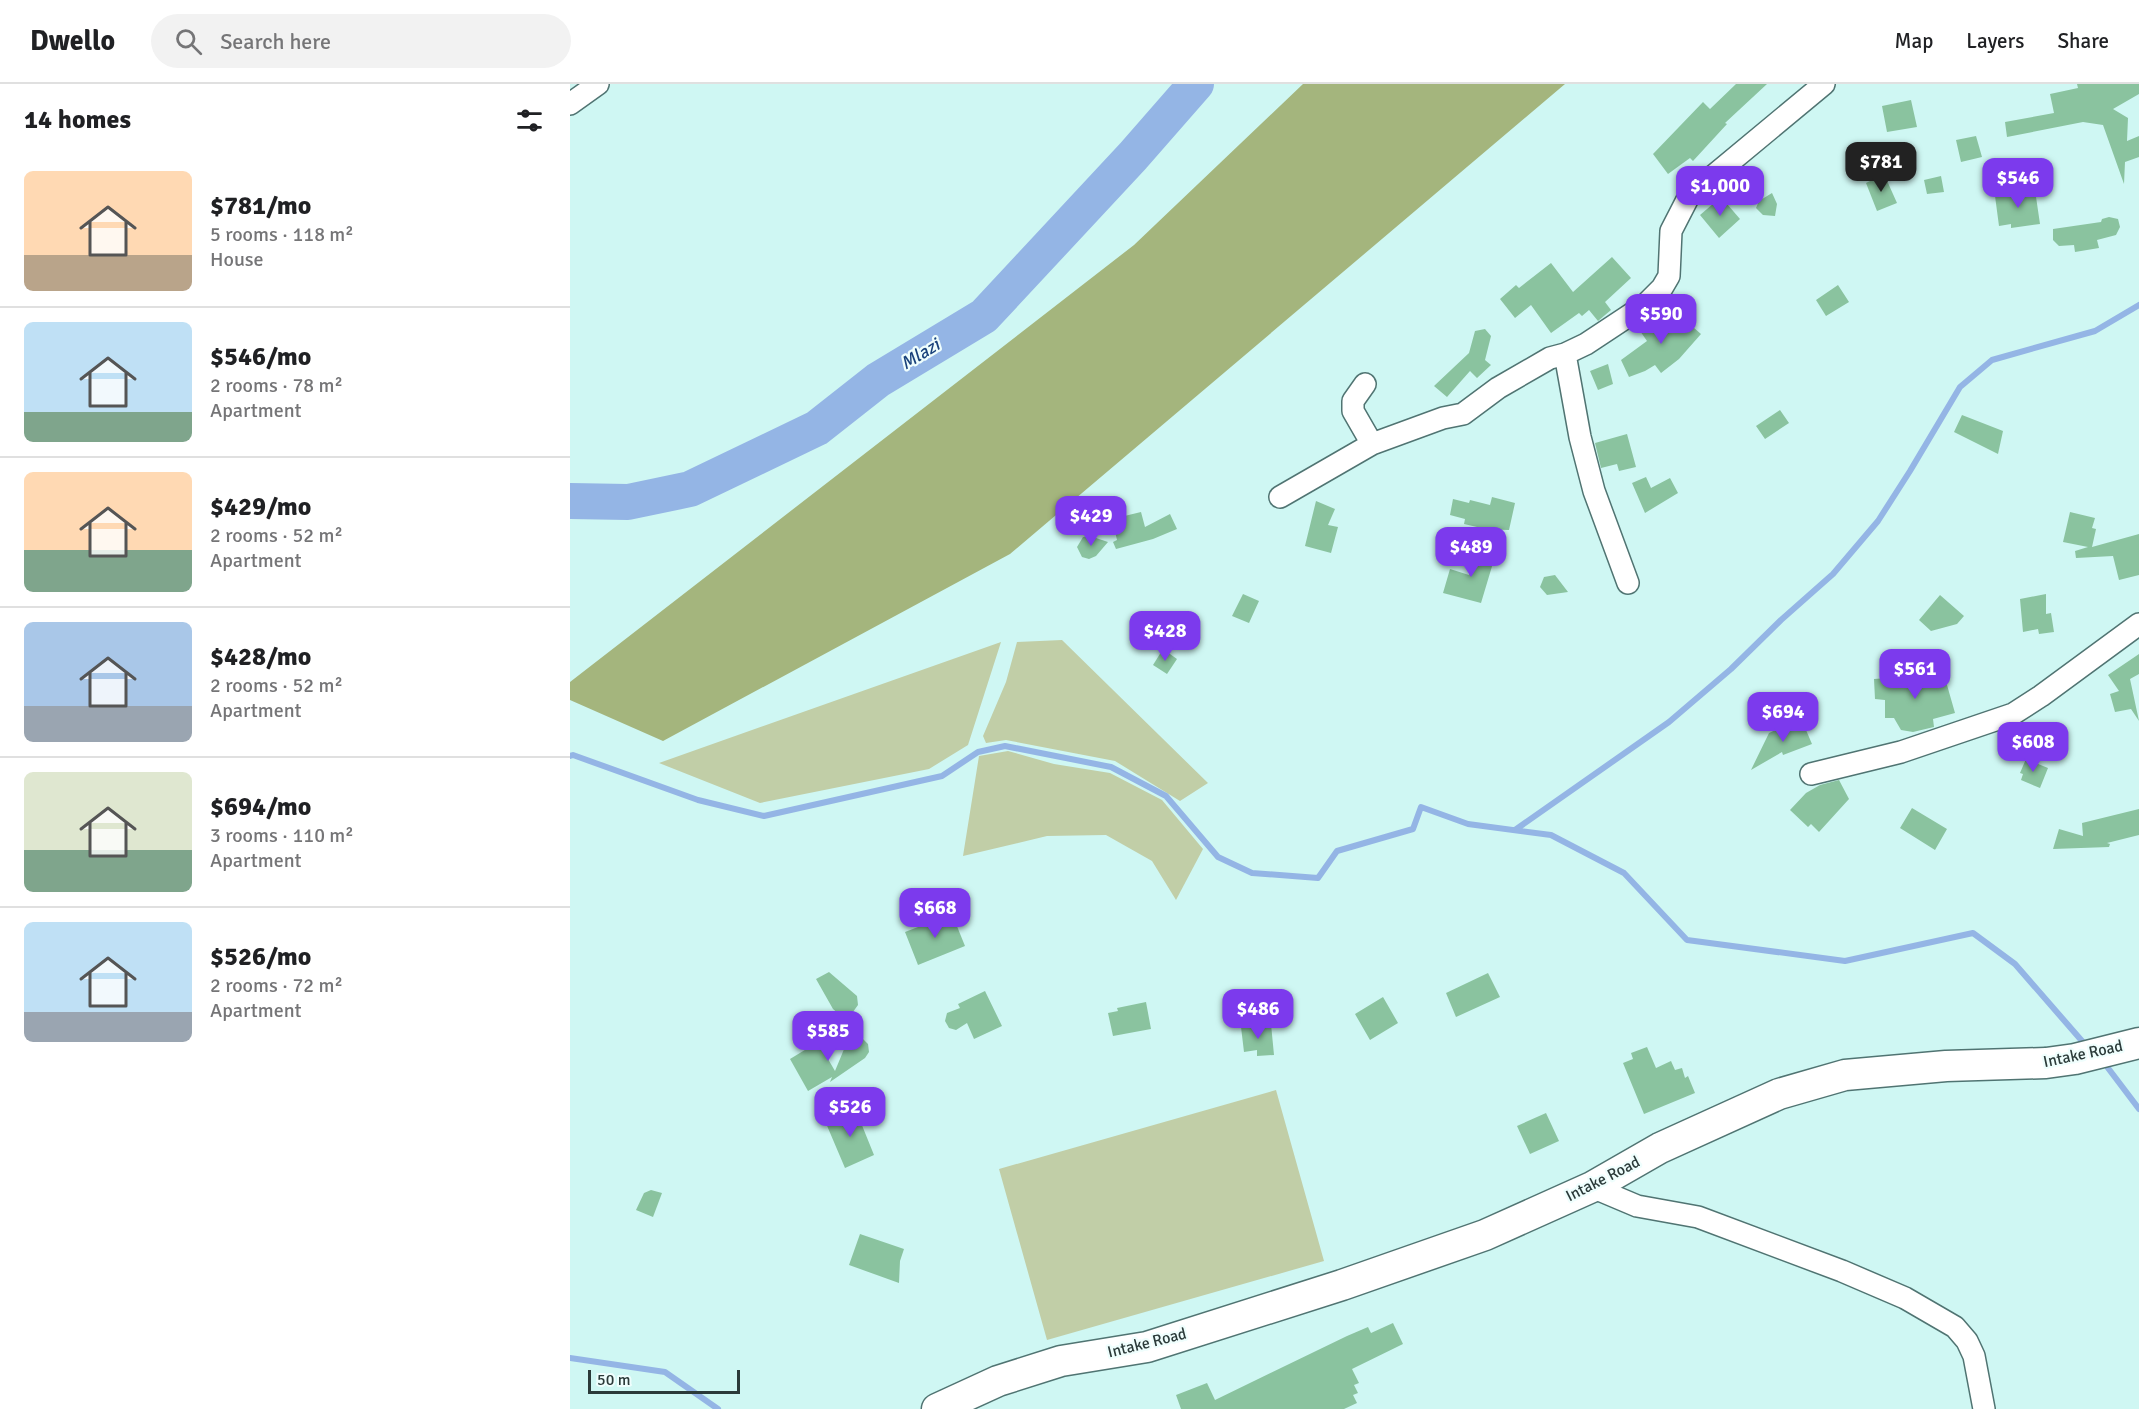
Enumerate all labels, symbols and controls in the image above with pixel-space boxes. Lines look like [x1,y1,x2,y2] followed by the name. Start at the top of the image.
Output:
[151,14,571,68] search box
[30,24,115,58] text: Dwello
[172,25,205,58] icon: search
[220,28,331,55] text: Search here
[1895,28,1933,54] text: Map
[1966,28,2024,54] text: Layers
[2057,28,2109,54] text: Share
[24,104,131,136] text: 14 homes
[513,104,546,137] icon: filters
[1845,142,1917,193] pin: $781
[1859,149,1903,174] text: $781
[1982,158,2054,209] pin: $546
[1996,165,2040,190] text: $546
[1671,166,1769,217] pin: $1,000
[1690,173,1750,198] text: $1,000
[210,190,311,222] text: $781/mo
[72,195,144,267] icon: home
[210,222,354,247] text: 5 rooms · 118 m²
[210,247,264,272] text: House
[1625,294,1697,345] pin: $590
[1639,301,1683,326] text: $590
[896,333,945,374] water label: Mlazi
[210,341,311,373] text: $546/mo
[72,346,144,418] icon: home
[210,373,343,398] text: 2 rooms · 78 m²
[210,398,302,423] text: Apartment
[210,491,311,523] text: $429/mo
[72,496,144,568] icon: home
[1055,496,1127,547] pin: $429
[1069,503,1113,528] text: $429
[210,523,343,548] text: 2 rooms · 52 m²
[1435,527,1507,578] pin: $489
[1449,534,1493,559] text: $489
[210,548,302,573] text: Apartment
[1129,611,1201,662] pin: $428
[1143,618,1187,643] text: $428
[210,641,311,673] text: $428/mo
[72,646,144,718] icon: home
[1879,649,1951,700] pin: $561
[1893,656,1937,681] text: $561
[210,673,343,698] text: 2 rooms · 52 m²
[1747,692,1819,743] pin: $694
[210,698,302,723] text: Apartment
[1761,699,1805,724] text: $694
[1997,722,2069,773] pin: $608
[2011,729,2055,754] text: $608
[210,791,311,823] text: $694/mo
[72,796,144,868] icon: home
[210,823,354,848] text: 3 rooms · 110 m²
[210,848,302,873] text: Apartment
[899,888,971,939] pin: $668
[913,895,957,920] text: $668
[210,941,311,973] text: $526/mo
[72,946,144,1018] icon: home
[210,973,343,998] text: 2 rooms · 72 m²
[1222,989,1294,1040] pin: $486
[1236,996,1280,1021] text: $486
[210,998,302,1023] text: Apartment
[792,1011,864,1062] pin: $585
[806,1018,850,1043] text: $585
[2041,1036,2125,1072] street label: Intake Road
[814,1087,886,1138] pin: $526
[828,1094,872,1119] text: $526
[1563,1152,1643,1206] street label: Intake Road
[1105,1324,1189,1362] street label: Intake Road
[588,1367,740,1394] scale bar
[597,1370,631,1390] text: 50 m

